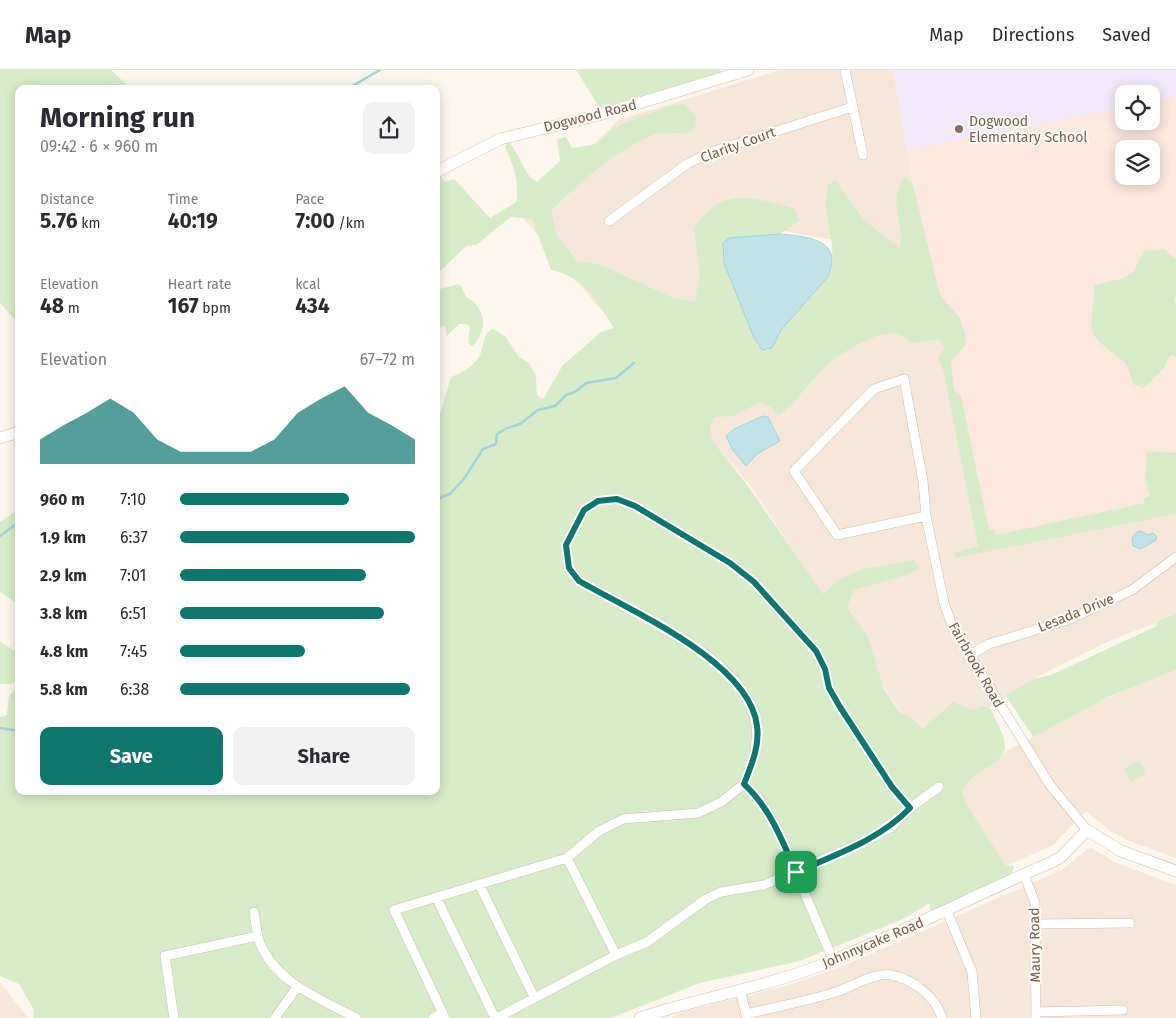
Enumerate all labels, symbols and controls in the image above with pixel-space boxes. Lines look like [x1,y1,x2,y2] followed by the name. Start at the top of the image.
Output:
[25,21,71,49] text: Map
[929,24,964,46] text: Map
[992,24,1074,46] text: Directions
[1102,24,1151,46] text: Saved
[1115,85,1160,185] map controls
[1115,85,1160,130] button: locate
[542,96,638,136] street label: Dogwood Road
[40,101,195,134] text: Morning run
[363,102,415,154] button: share
[969,113,1087,146] place label: Dogwood Elementary School
[698,123,779,166] street label: Clarity Court
[953,123,965,135] marker: Dogwood Elementary School
[40,137,158,156] text: 09:42 · 6 × 960 m
[1115,140,1160,185] button: layers
[40,191,94,208] text: Distance
[168,191,198,208] text: Time
[295,191,324,208] text: Pace
[40,208,78,234] text: 5.76
[168,208,218,234] text: 40:19
[295,208,335,234] text: 7:00
[78,215,100,232] text: km
[335,215,365,232] text: /km
[40,276,99,293] text: Elevation
[168,276,231,293] text: Heart rate
[295,276,321,293] text: kcal
[40,293,64,319] text: 48
[168,293,199,319] text: 167
[295,293,330,319] text: 434
[64,300,80,317] text: m
[199,300,231,317] text: bpm
[40,350,107,369] text: Elevation
[360,350,415,369] text: 67–72 m
[40,490,85,509] text: 960 m
[120,490,146,509] text: 7:10
[40,528,86,547] text: 1.9 km
[120,528,148,547] text: 6:37
[40,566,87,585] text: 2.9 km
[120,566,146,585] text: 7:01
[1035,590,1117,636] street label: Lesada Drive
[40,604,88,623] text: 3.8 km
[120,604,147,623] text: 6:51
[945,619,1007,711] street label: Fairbrook Road
[40,642,88,661] text: 4.8 km
[120,642,147,661] text: 7:45
[40,680,88,699] text: 5.8 km
[120,680,149,699] text: 6:38
[40,727,223,785] button: Save
[233,727,415,785] button: Share
[775,851,817,893] pin
[782,858,810,886] icon: arrive
[1026,907,1044,983] street label: Maury Road
[820,914,926,972] street label: Johnnycake Road

